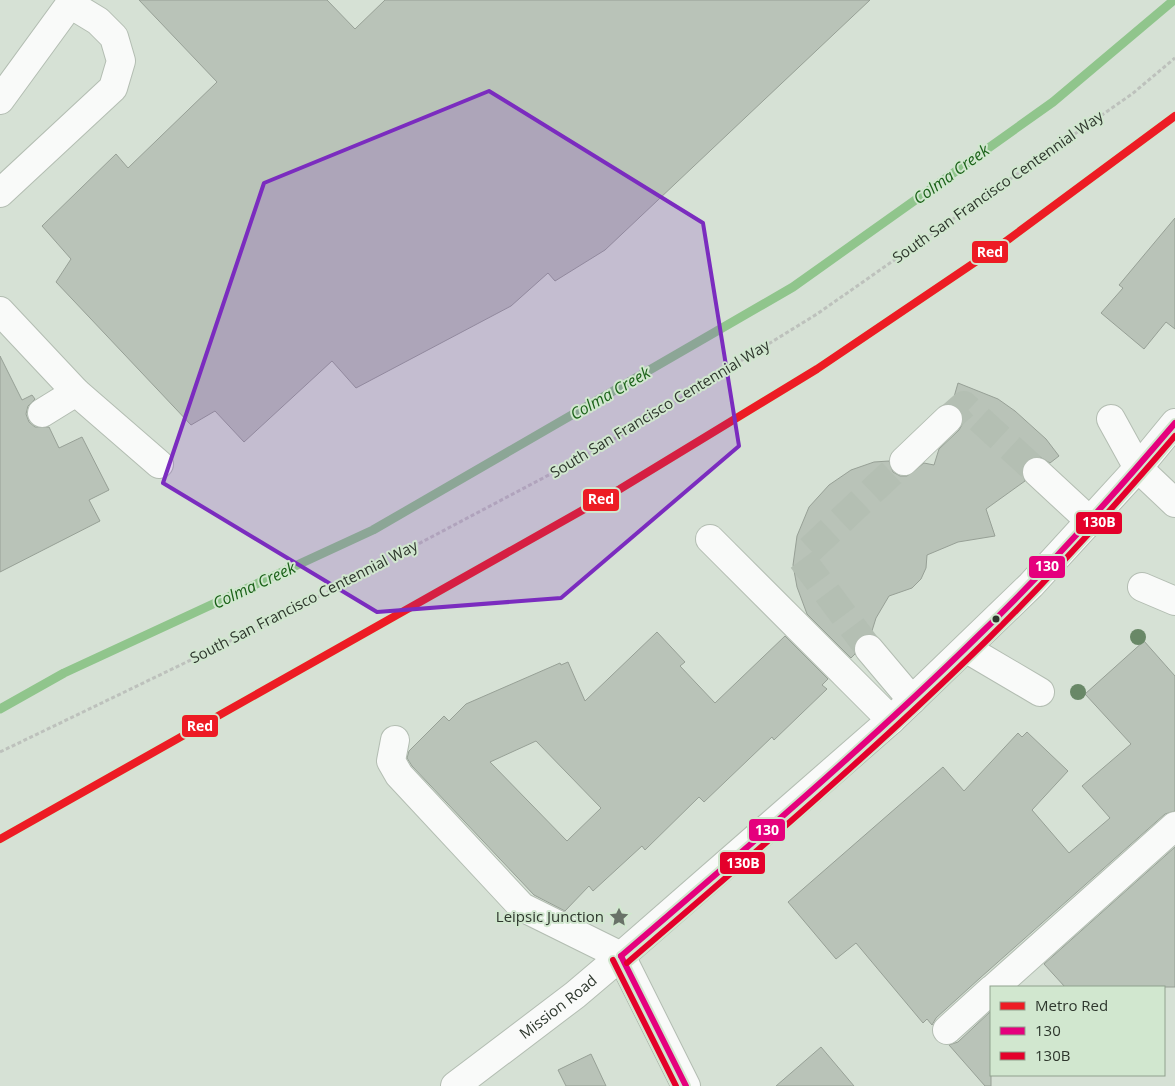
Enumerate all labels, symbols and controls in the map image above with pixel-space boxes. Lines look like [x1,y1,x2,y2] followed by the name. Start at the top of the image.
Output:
[888,105,1107,267] street label: South San Francisco Centennial Way
[908,138,994,209] water label: Colma Creek
[971,240,1009,264] line badge: Red
[977,242,1003,261] text: Red
[546,334,773,482] street label: South San Francisco Centennial Way
[566,361,655,425] water label: Colma Creek
[582,488,620,512] line badge: Red
[588,489,614,508] text: Red
[1075,511,1123,535] line badge: 130B
[1082,512,1116,531] text: 130B
[186,535,421,667] street label: South San Francisco Centennial Way
[1028,555,1066,579] line badge: 130
[209,556,300,614] water label: Colma Creek
[1035,556,1059,575] text: 130
[991,614,1001,624] unlabelled marker
[181,714,219,738] line badge: Red
[187,716,213,735] text: Red
[748,818,786,842] line badge: 130
[755,820,779,839] text: 130
[719,851,766,875] line badge: 130B
[726,853,760,872] text: 130B
[496,906,604,926] place label: Leipsic Junction
[608,906,630,928] place icon: Leipsic Junction
[515,970,601,1043] street label: Mission Road
[990,986,1165,1076] legend
[1035,995,1108,1015] text: Metro Red
[1035,1020,1061,1040] text: 130
[1035,1045,1070,1065] text: 130B

